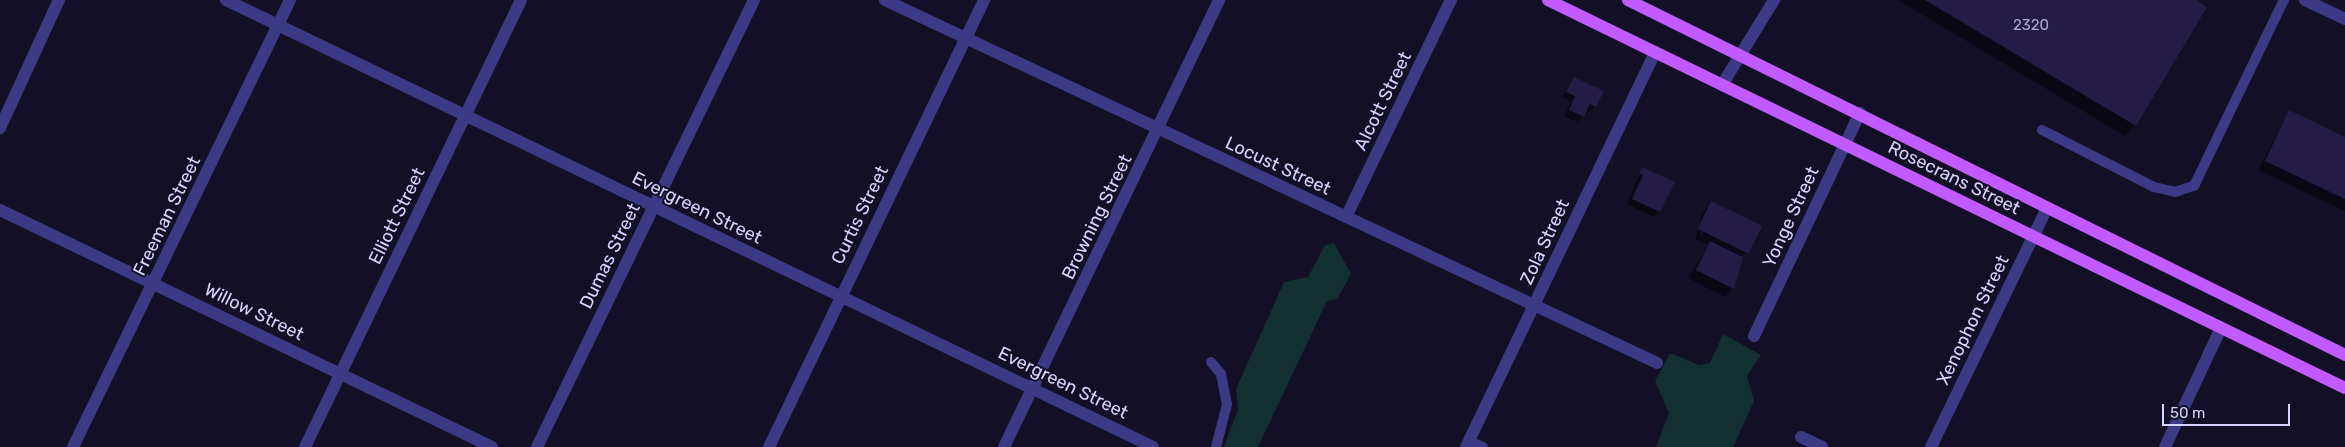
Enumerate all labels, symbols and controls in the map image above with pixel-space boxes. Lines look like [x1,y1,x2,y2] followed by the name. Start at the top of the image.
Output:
[2013,17,2049,35] house number: 2320
[1350,48,1416,154] street label: Alcott Street
[1222,132,1334,200] street label: Locust Street
[1884,137,2024,219] street label: Rosecrans Street
[1057,151,1137,283] street label: Browning Street
[129,153,205,279] street label: Freeman Street
[827,162,893,268] street label: Curtis Street
[1758,163,1824,271] street label: Yonge Street
[364,164,430,268] street label: Elliott Street
[628,167,766,249] street label: Evergreen Street
[1516,196,1574,288] street label: Zola Street
[575,200,645,312] street label: Dumas Street
[1932,252,2014,388] street label: Xenophon Street
[201,279,307,345] street label: Willow Street
[994,342,1132,424] street label: Evergreen Street
[2165,394,2292,426] scale bar
[2170,404,2205,422] text: 50 m

